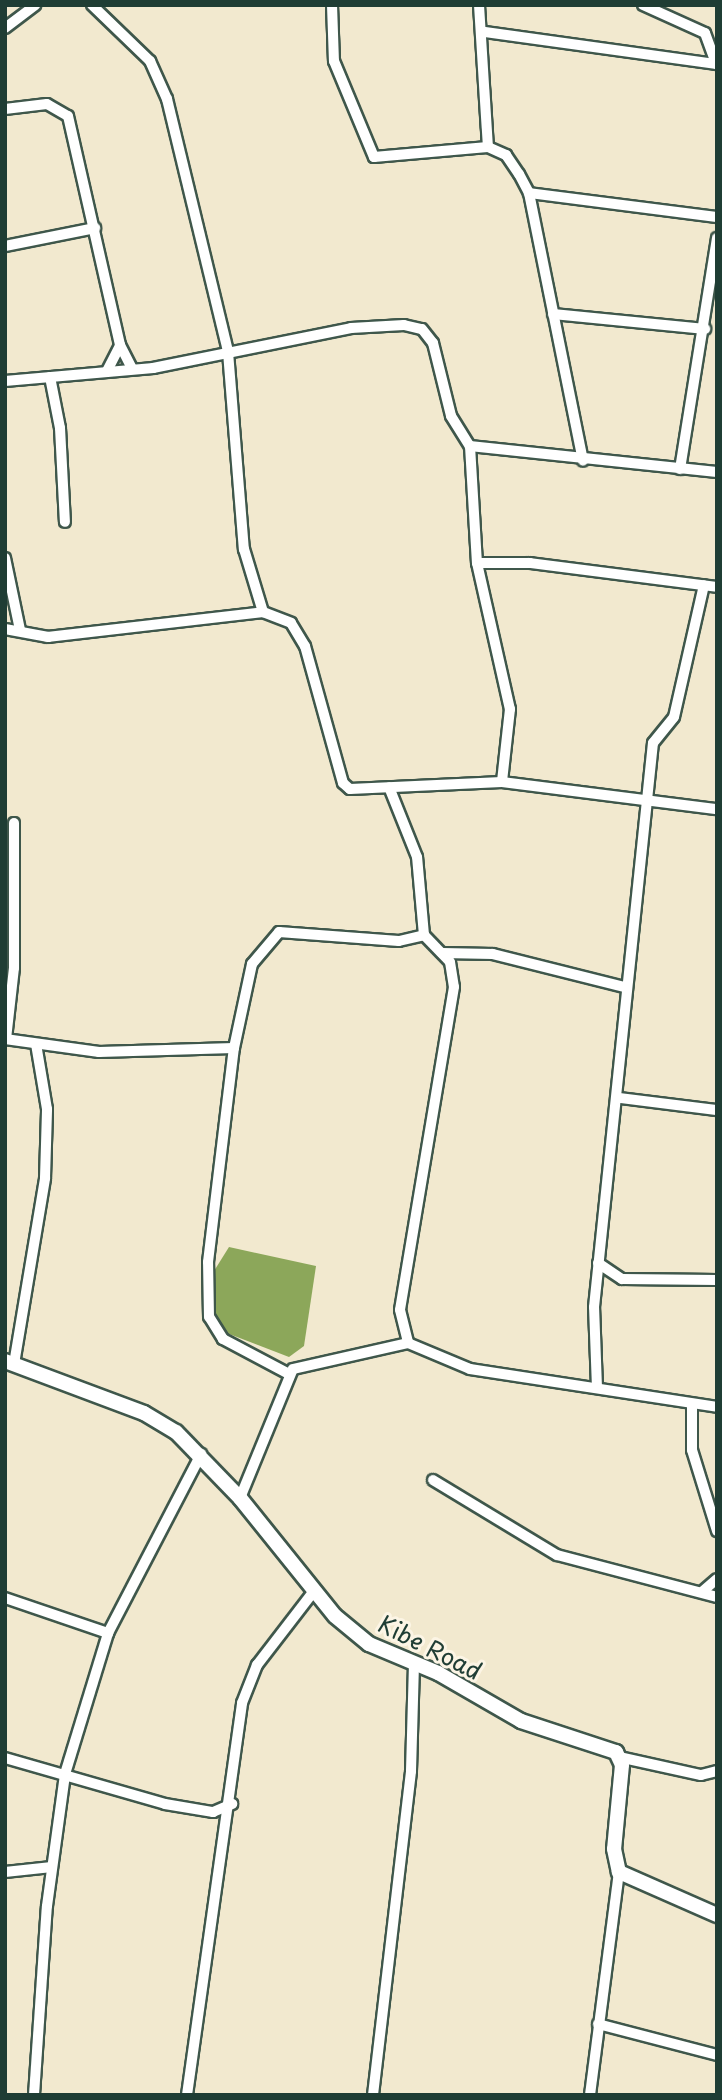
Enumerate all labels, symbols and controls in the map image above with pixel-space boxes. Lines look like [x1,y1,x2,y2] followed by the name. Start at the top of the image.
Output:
[372,1608,488,1686] street label: Kibe Road

